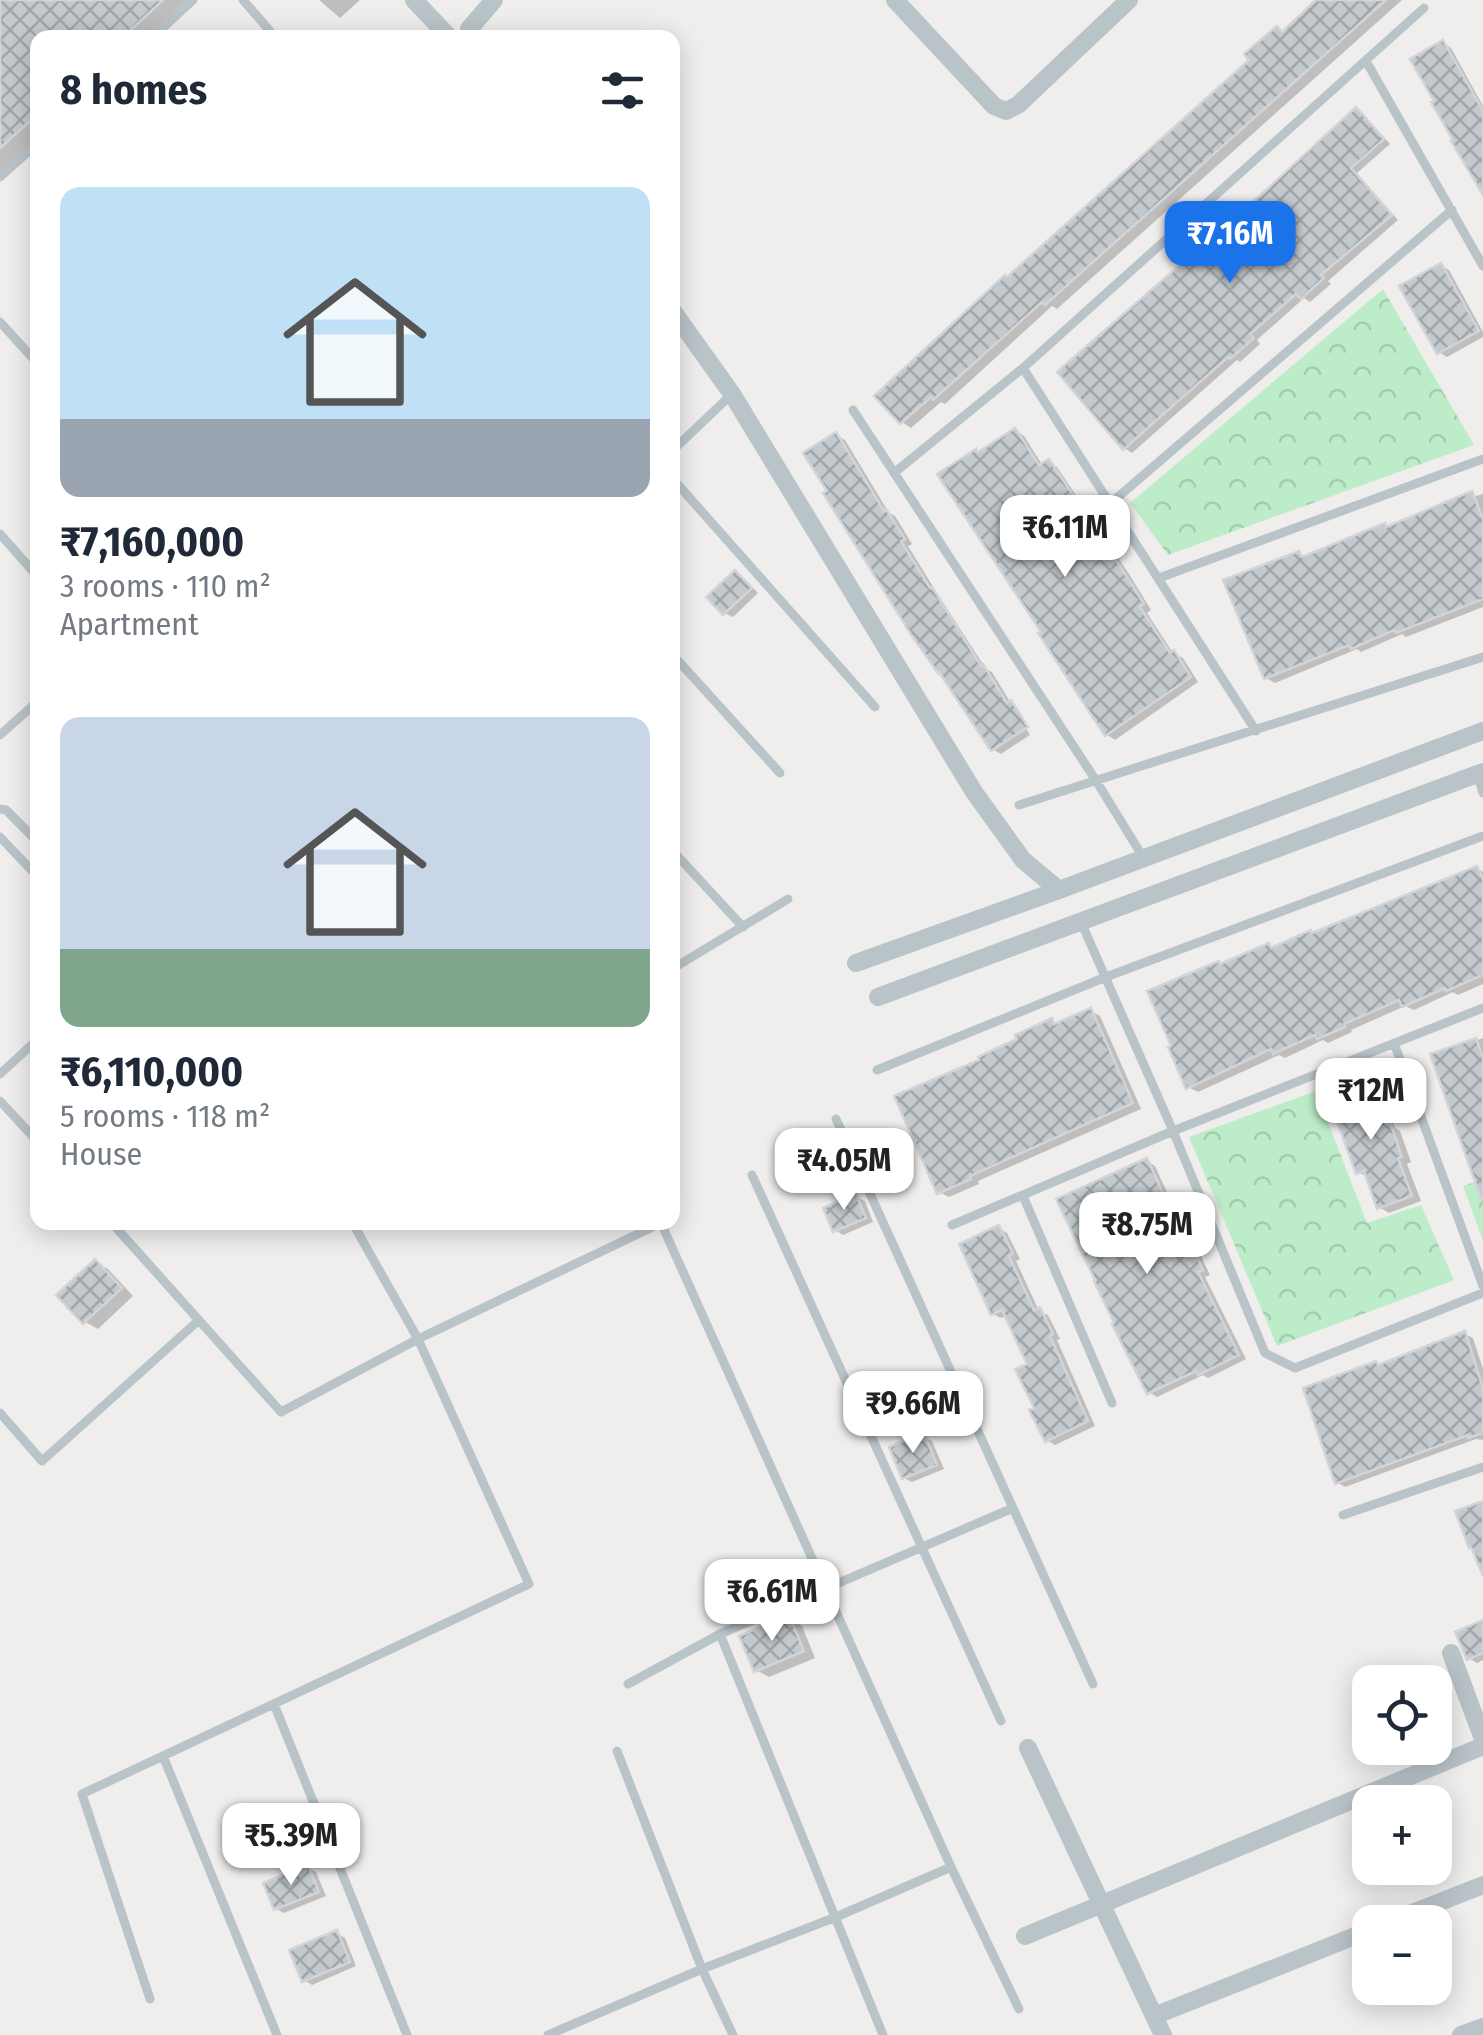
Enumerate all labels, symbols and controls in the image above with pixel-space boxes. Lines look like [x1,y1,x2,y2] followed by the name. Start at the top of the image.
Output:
[595,63,650,118] icon: filters
[60,65,207,115] text: 8 homes
[1149,201,1311,286] pin: ₹7.16M
[1187,214,1273,252] text: ₹7.16M
[265,252,445,432] icon: home
[984,495,1146,580] pin: ₹6.11M
[1022,508,1108,546] text: ₹6.11M
[60,517,244,567] text: ₹7,160,000
[60,567,271,605] text: 3 rooms · 110 m²
[60,605,199,643] text: Apartment
[265,782,445,962] icon: home
[60,1047,243,1097] text: ₹6,110,000
[1312,1058,1430,1143] pin: ₹12M
[1337,1071,1405,1109] text: ₹12M
[60,1097,270,1135] text: 5 rooms · 118 m²
[763,1128,925,1213] pin: ₹4.05M
[60,1135,142,1173] text: House
[797,1141,891,1179] text: ₹4.05M
[1066,1192,1228,1277] pin: ₹8.75M
[1101,1205,1193,1243] text: ₹8.75M
[832,1371,994,1456] pin: ₹9.66M
[865,1384,961,1422] text: ₹9.66M
[691,1559,853,1644] pin: ₹6.61M
[726,1572,818,1610] text: ₹6.61M
[1352,1665,1452,2005] map controls
[1352,1665,1452,1765] button: locate
[1352,1785,1452,1885] button: +
[210,1803,372,1888] pin: ₹5.39M
[244,1816,338,1854] text: ₹5.39M
[1352,1905,1452,2005] button: −

